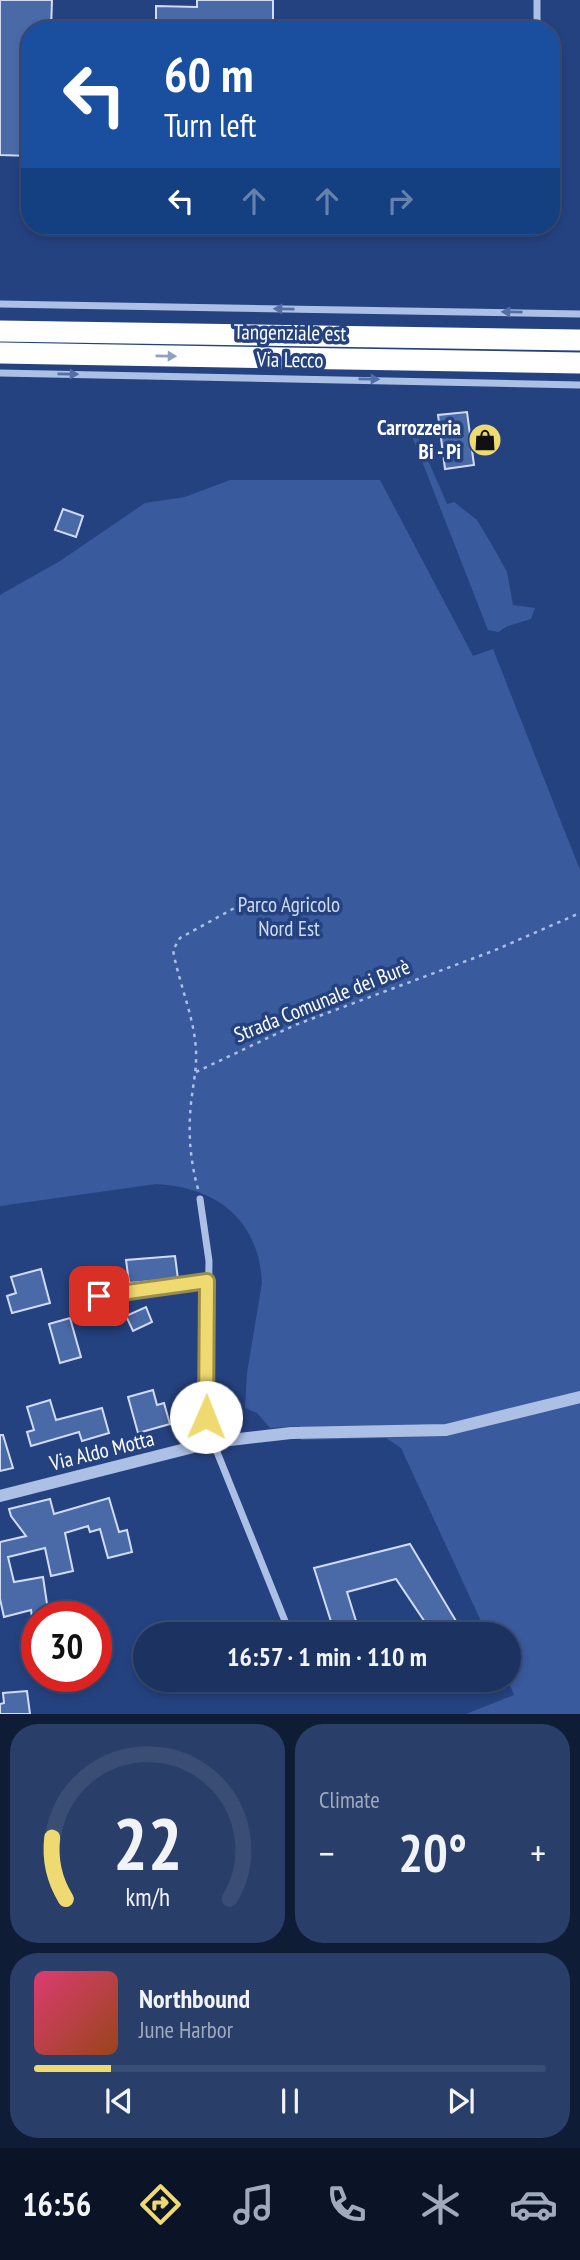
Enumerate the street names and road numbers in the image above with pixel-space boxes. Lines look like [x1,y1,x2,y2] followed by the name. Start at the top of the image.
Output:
[234,318,347,347] street label: Tangenziale est
[255,345,324,374] street label: Via Lecco
[230,953,414,1048] street label: Strada Comunale dei Burè
[46,1425,157,1477] street label: Via Aldo Motta

